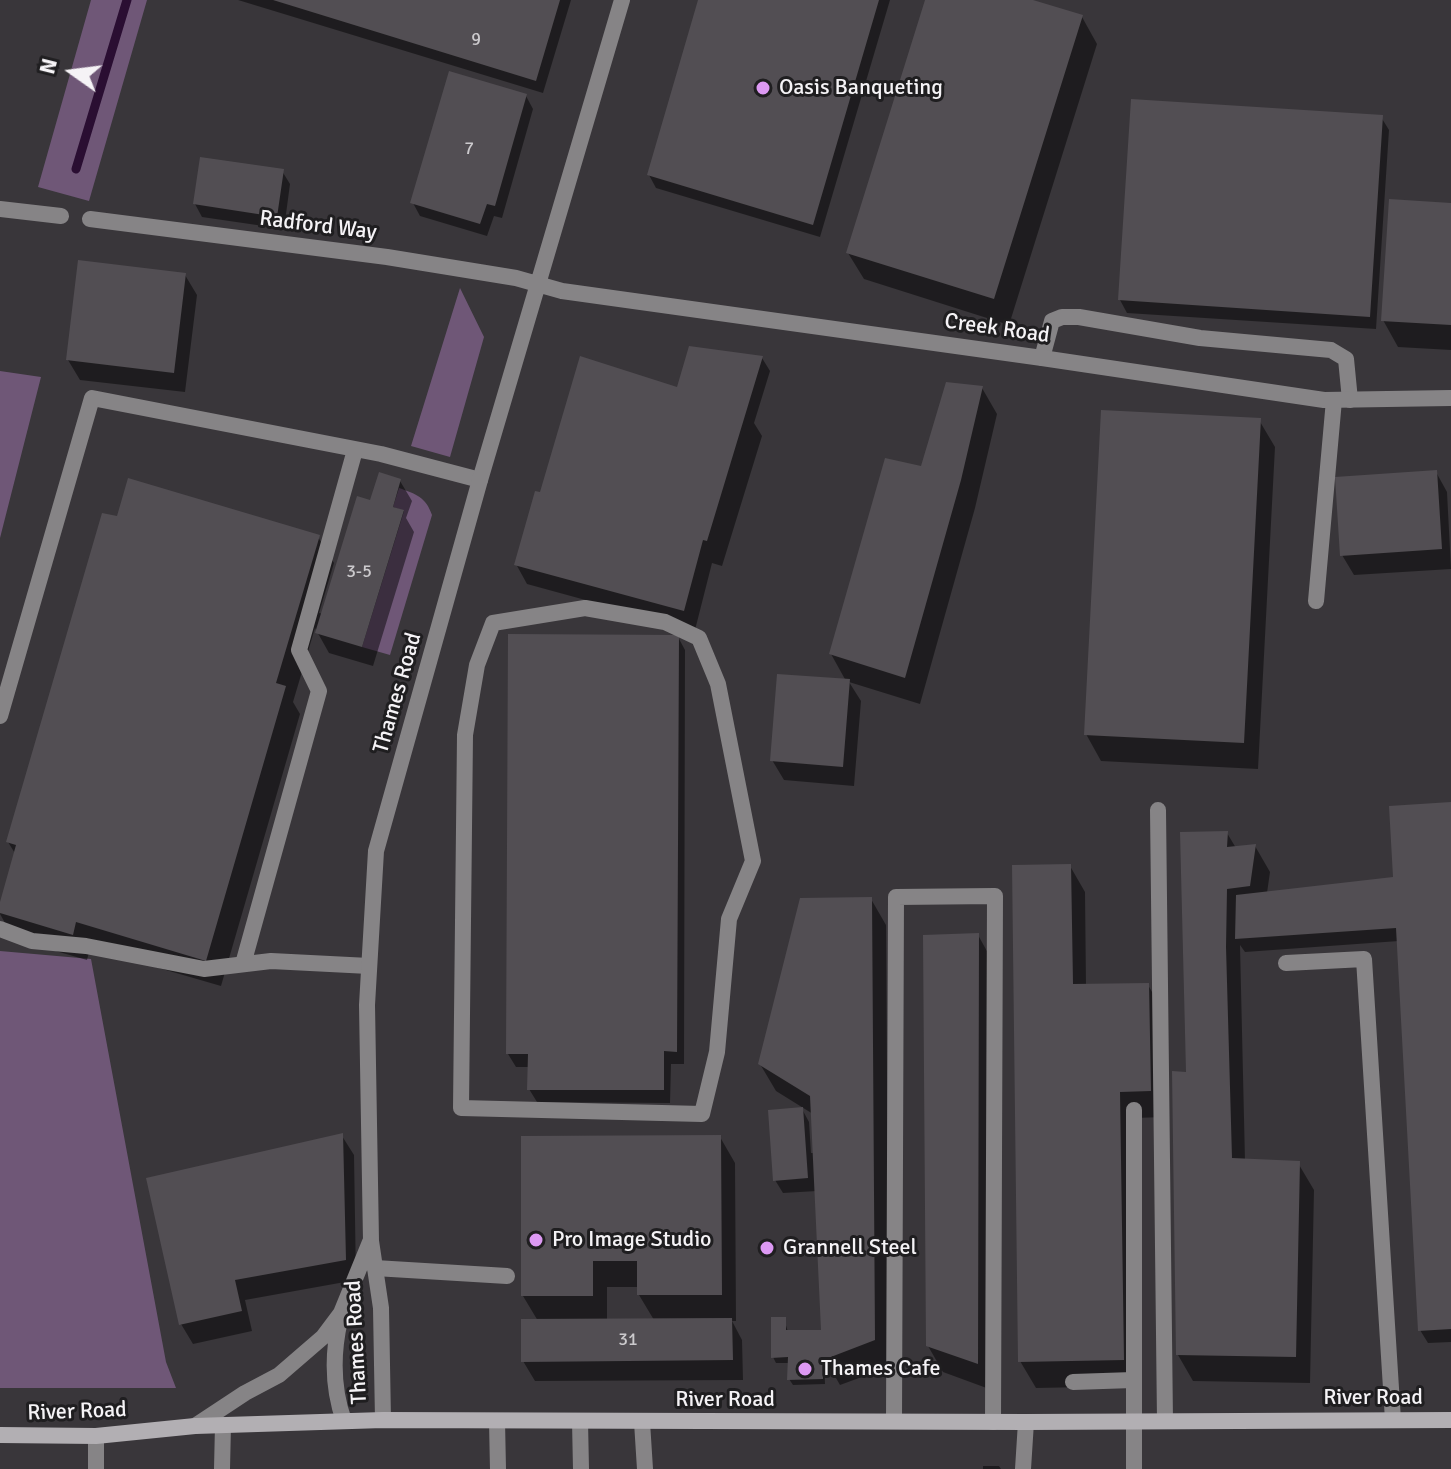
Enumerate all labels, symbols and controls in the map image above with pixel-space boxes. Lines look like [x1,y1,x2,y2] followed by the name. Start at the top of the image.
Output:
[471,29,481,51] house number: 9
[32,32,112,112] north arrow
[33,55,63,77] text: N
[779,75,943,101] place label: Oasis Banqueting
[754,79,772,97] marker: Oasis Banqueting
[464,138,474,160] house number: 7
[258,206,378,246] street label: Radford Way
[943,309,1051,349] street label: Creek Road
[346,561,372,583] house number: 3-5
[368,630,428,756] street label: Thames Road
[552,1227,712,1253] place label: Pro Image Studio
[527,1231,545,1249] marker: Pro Image Studio
[783,1235,917,1261] place label: Grannell Steel
[758,1239,776,1257] marker: Grannell Steel
[341,1279,373,1405] street label: Thames Road
[618,1329,638,1351] house number: 31
[821,1356,940,1382] place label: Thames Cafe
[796,1360,814,1378] marker: Thames Cafe
[1323,1385,1423,1411] street label: River Road
[675,1387,775,1413] street label: River Road
[27,1397,127,1427] street label: River Road

